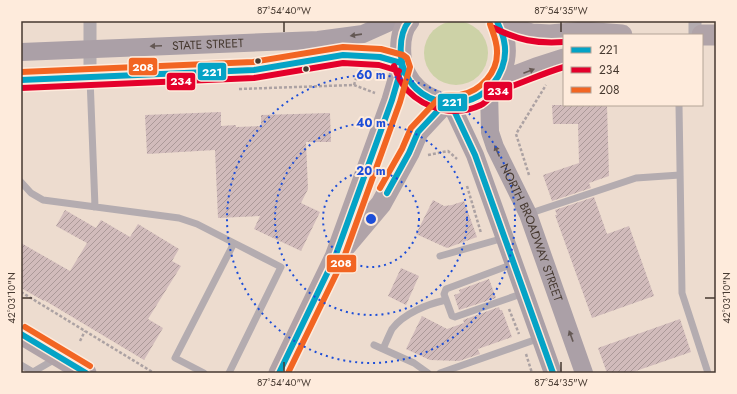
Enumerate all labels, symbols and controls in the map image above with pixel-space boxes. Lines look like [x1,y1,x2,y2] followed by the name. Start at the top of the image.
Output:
[257,3,311,18] text: 87°54'40"W
[534,3,588,18] text: 87°54'35"W
[350,32,362,38] one-way arrow
[172,34,244,55] street label: STATE STREET
[563,34,703,106] legend
[599,41,618,59] text: 221
[150,43,162,50] one-way arrow
[253,56,263,66] unlabelled marker
[128,57,158,76] line badge: 208
[132,59,154,75] text: 208
[599,61,619,79] text: 234
[197,62,227,81] line badge: 221
[202,64,222,80] text: 221
[301,64,311,74] unlabelled marker
[356,66,386,84] text: 60 m
[523,67,535,73] one-way arrow
[166,72,196,91] line badge: 234
[170,73,192,89] text: 234
[483,81,513,101] line badge: 234
[599,81,620,99] text: 208
[487,83,509,99] text: 234
[437,93,468,112] line badge: 221
[442,94,462,110] text: 221
[356,114,386,132] text: 40 m
[494,145,500,156] one-way arrow
[496,160,567,304] street label: NORTH BROADWAY STREET
[356,162,386,180] text: 20 m
[364,212,378,226] centre of rings
[326,254,357,273] line badge: 208
[330,255,352,271] text: 208
[4,272,19,324] text: 42°03'10"N
[719,272,734,324] text: 42°03'10"N
[568,330,574,342] one-way arrow
[257,375,311,390] text: 87°54'40"W
[534,375,588,390] text: 87°54'35"W

